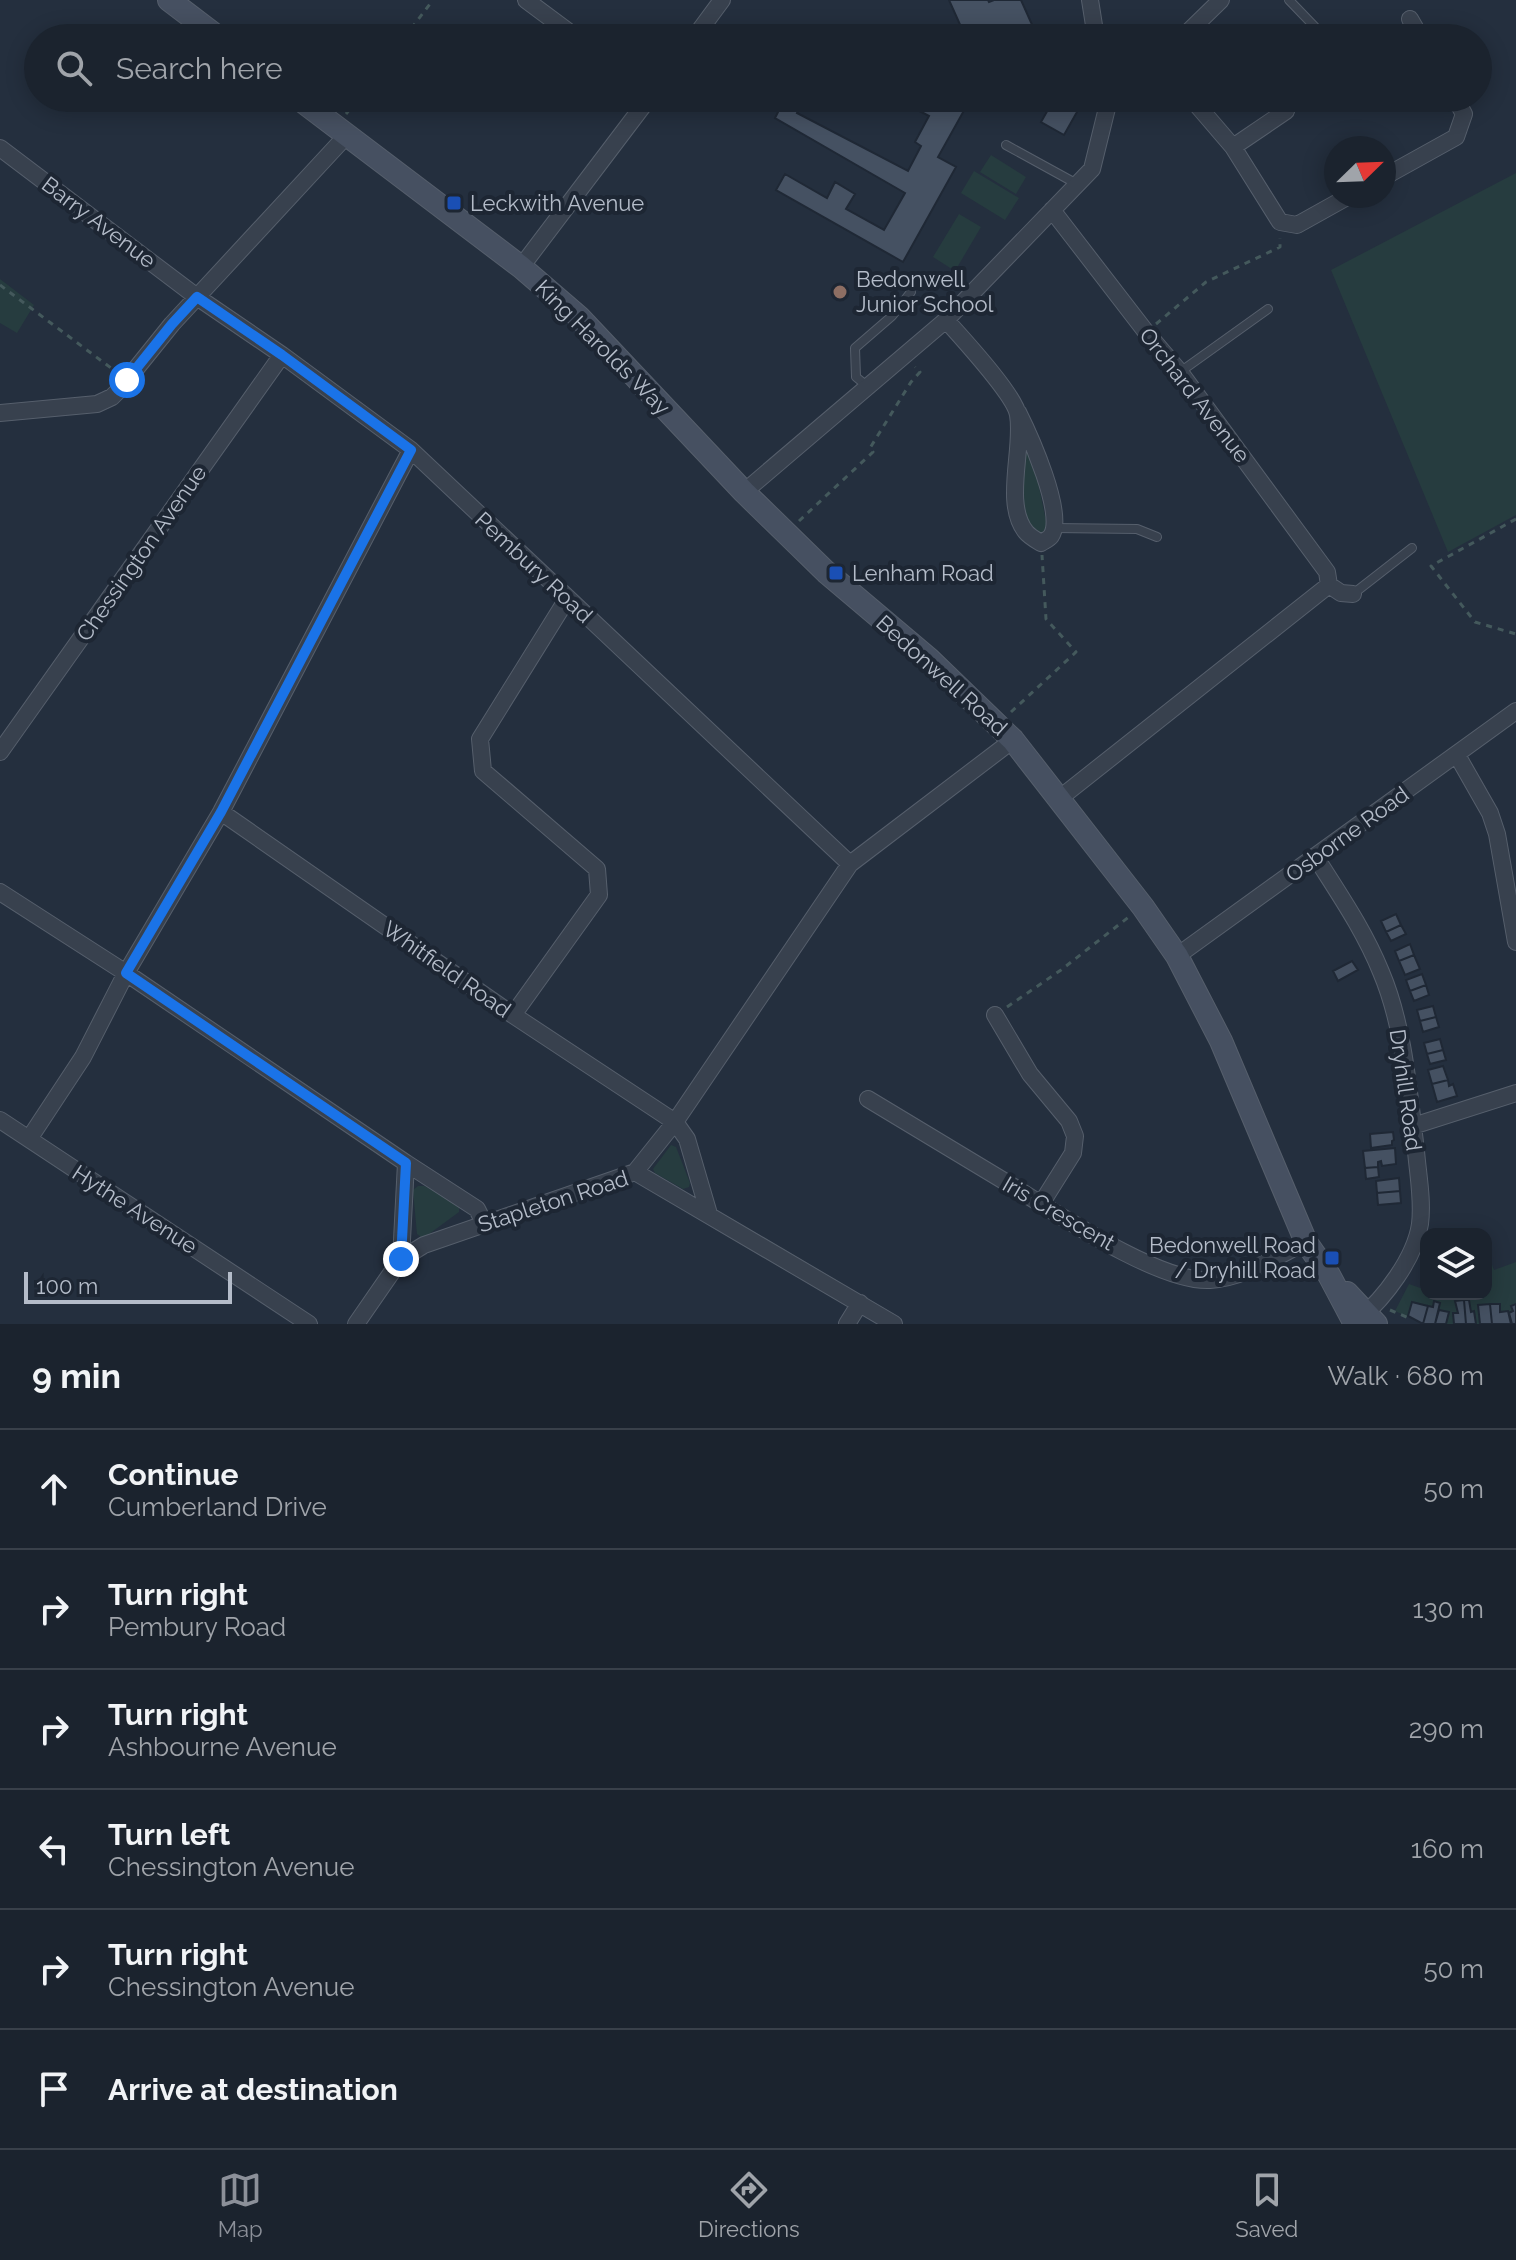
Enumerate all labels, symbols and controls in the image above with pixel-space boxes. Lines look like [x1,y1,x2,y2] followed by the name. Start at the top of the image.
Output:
[24,24,1492,112] search box
[52,46,96,90] icon: search
[116,51,283,86] text: Search here
[1324,136,1396,208] north arrow
[37,171,161,273] street label: Barry Avenue
[470,190,644,216] place label: Leckwith Avenue
[445,194,463,212] marker: Leckwith Avenue
[856,266,994,317] place label: Bedonwell Junior School
[530,274,676,420] street label: King Harolds Way
[831,283,849,301] marker: Bedonwell Junior School
[1134,322,1256,468] street label: Orchard Avenue
[109,362,145,398] route start
[71,460,211,646] street label: Chessington Avenue
[470,506,598,628] street label: Pembury Road
[852,560,994,586] place label: Lenham Road
[827,564,845,582] marker: Lenham Road
[871,609,1013,741] street label: Bedonwell Road
[1280,781,1414,887] street label: Osborne Road
[378,915,516,1023] street label: Whitfield Road
[1385,1027,1427,1153] street label: Dryhill Road
[68,1159,202,1259] street label: Hythe Avenue
[475,1164,631,1238] street label: Stapleton Road
[998,1170,1120,1256] street label: Iris Crescent
[1420,1228,1492,1300] map controls
[1420,1228,1492,1300] button: layers
[1149,1232,1316,1283] place label: Bedonwell Road / Dryhill Road
[383,1241,419,1277] route end
[1323,1249,1341,1267] marker: Bedonwell Road / Dryhill Road
[24,1268,232,1304] scale bar
[36,1273,98,1299] text: 100 m
[32,1356,121,1396] text: 9 min
[1327,1361,1484,1391] text: Walk · 680 m
[108,1457,239,1492] text: Continue
[32,1467,76,1511] icon: ahead
[1423,1474,1484,1504] text: 50 m
[108,1492,327,1522] text: Cumberland Drive
[108,1577,248,1612] text: Turn right
[32,1587,76,1631] icon: right
[1413,1594,1484,1624] text: 130 m
[108,1612,286,1642] text: Pembury Road
[108,1697,248,1732] text: Turn right
[32,1707,76,1751] icon: right
[1409,1714,1484,1744] text: 290 m
[108,1732,337,1762] text: Ashbourne Avenue
[108,1817,230,1852] text: Turn left
[32,1827,76,1871] icon: left
[1411,1834,1484,1864] text: 160 m
[108,1852,354,1882] text: Chessington Avenue
[108,1937,248,1972] text: Turn right
[32,1947,76,1991] icon: right
[1423,1954,1484,1984] text: 50 m
[108,1972,354,2002] text: Chessington Avenue
[32,2067,76,2111] icon: arrive
[108,2072,398,2107] text: Arrive at destination
[218,2168,263,2242] tab: Map
[698,2168,800,2242] tab: Directions
[1235,2168,1298,2242] tab: Saved

